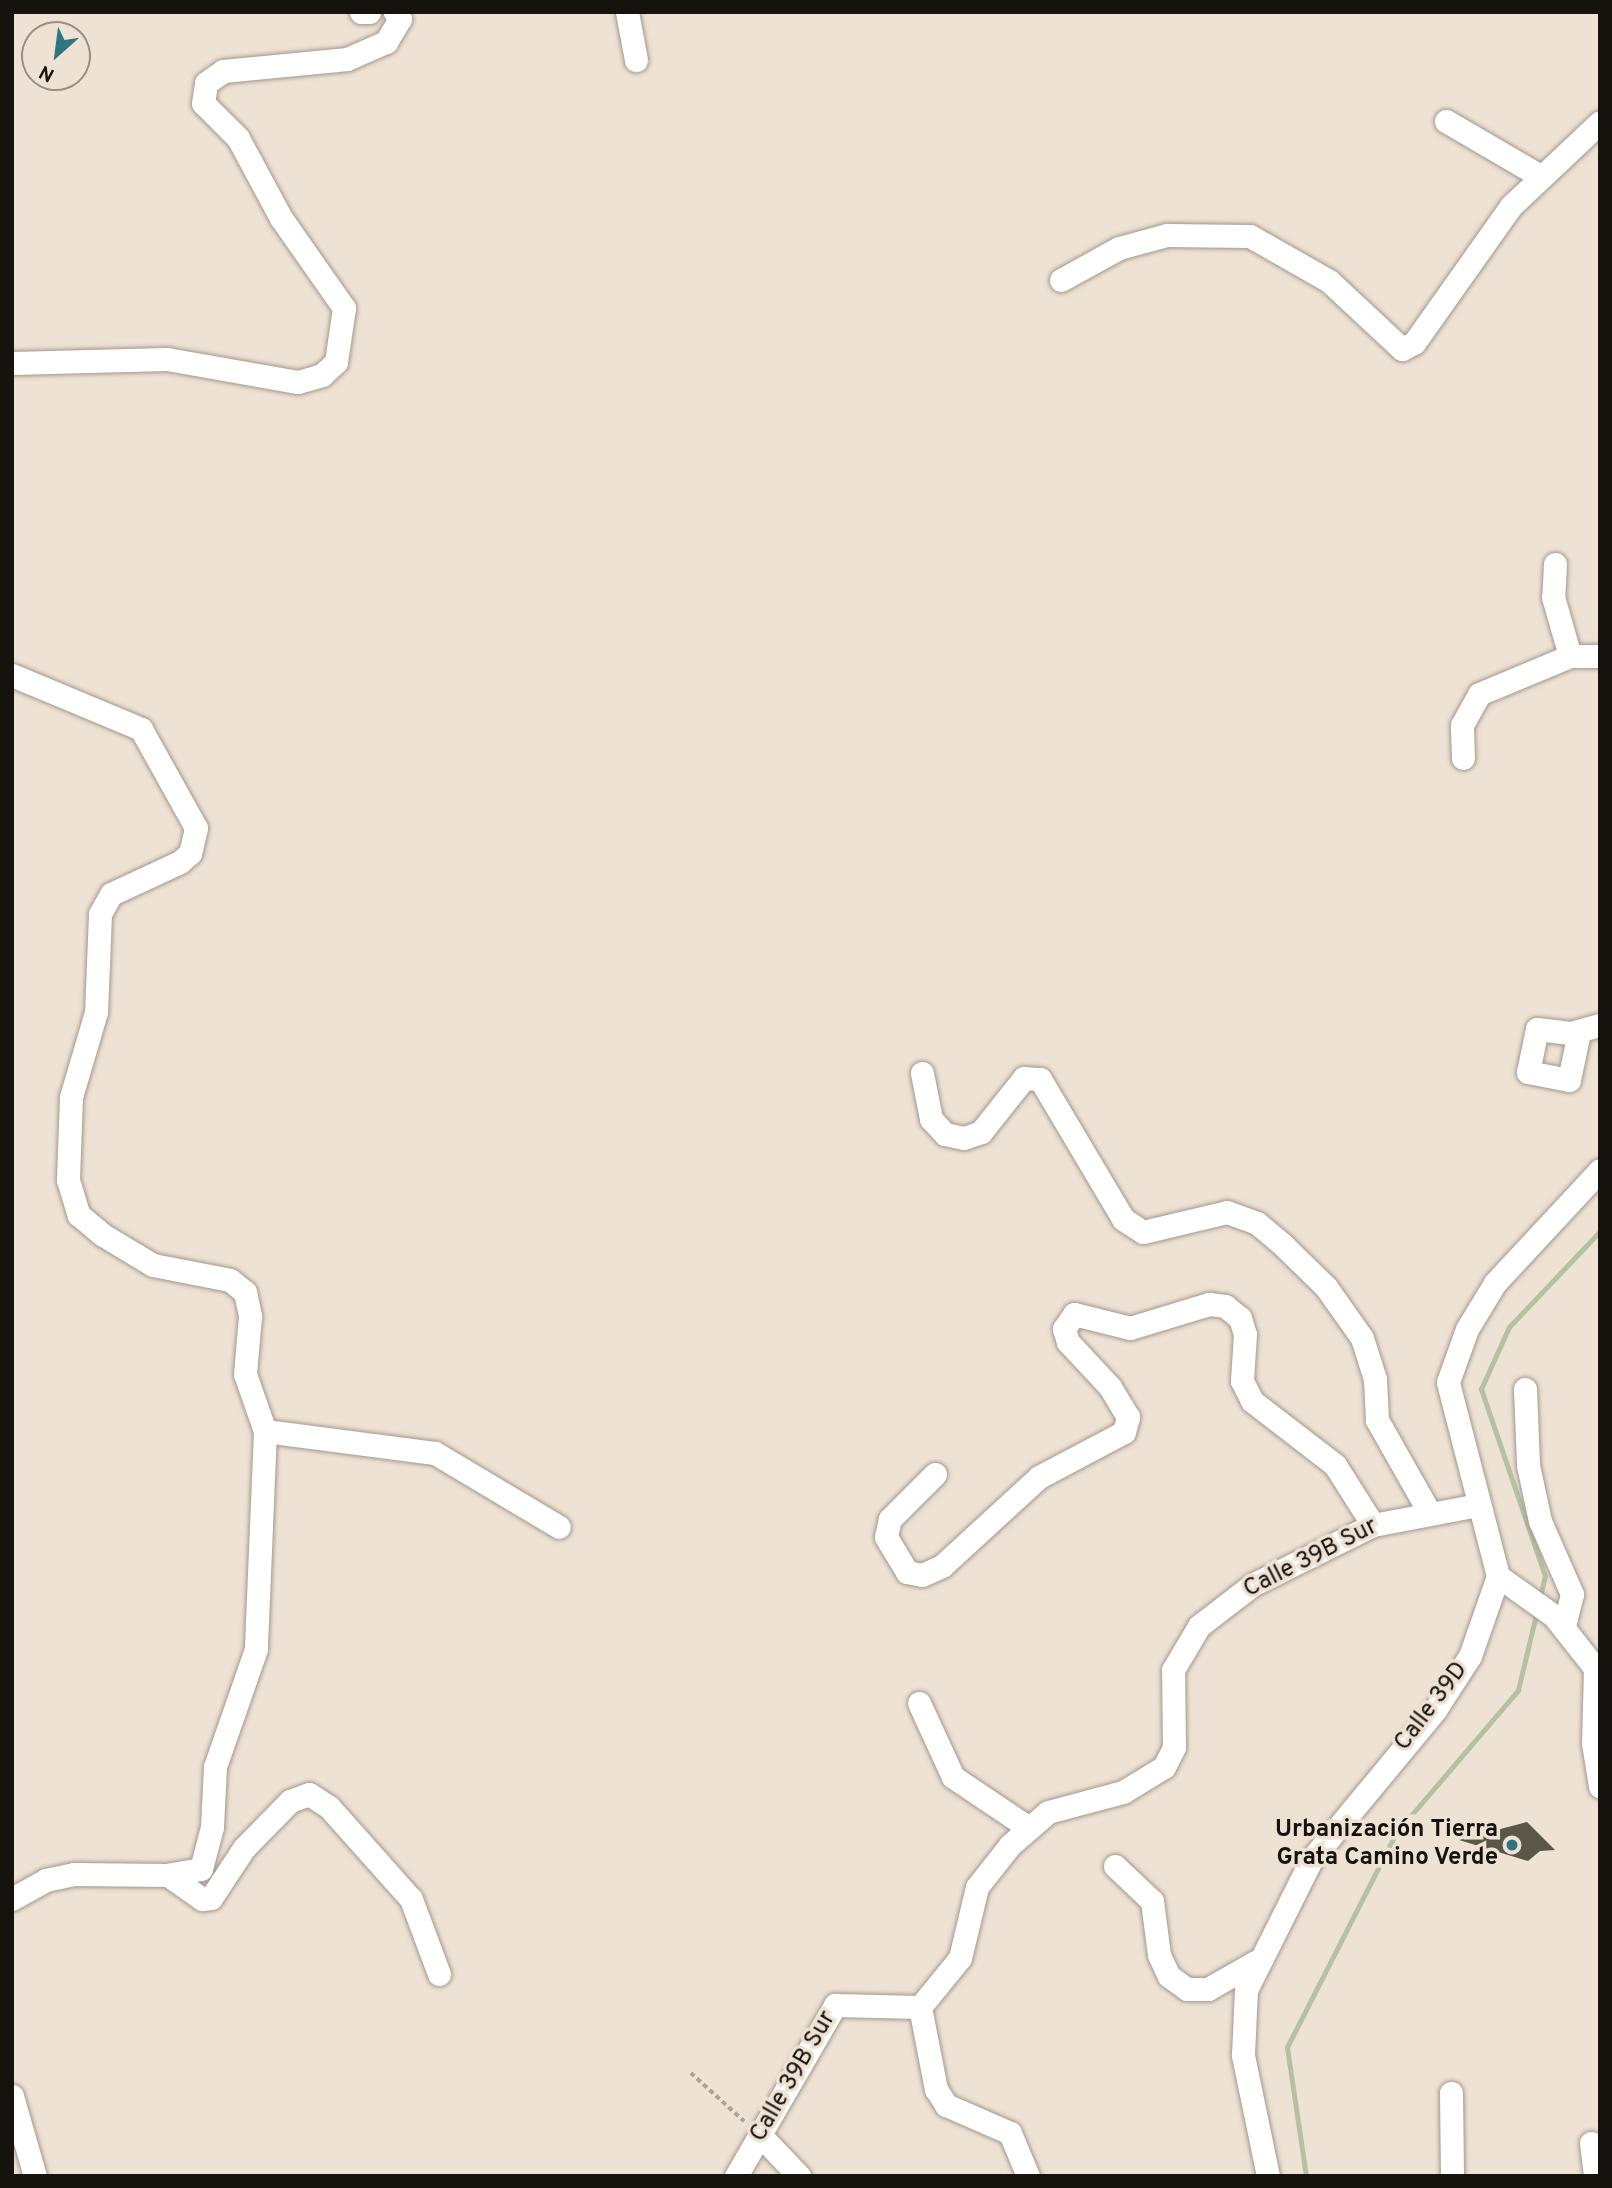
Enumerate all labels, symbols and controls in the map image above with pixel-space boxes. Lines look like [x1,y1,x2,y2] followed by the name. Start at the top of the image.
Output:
[21,21,91,91] north arrow
[35,59,59,87] text: N
[1239,1513,1383,1605] street label: Calle 39B Sur
[1389,1657,1475,1757] street label: Calle 39D
[1275,1817,1498,1873] place label: Urbanización Tierra Grata Camino Verde
[1504,1837,1520,1853] marker: Urbanización Tierra Grata Camino Verde
[745,2006,843,2148] street label: Calle 39B Sur

